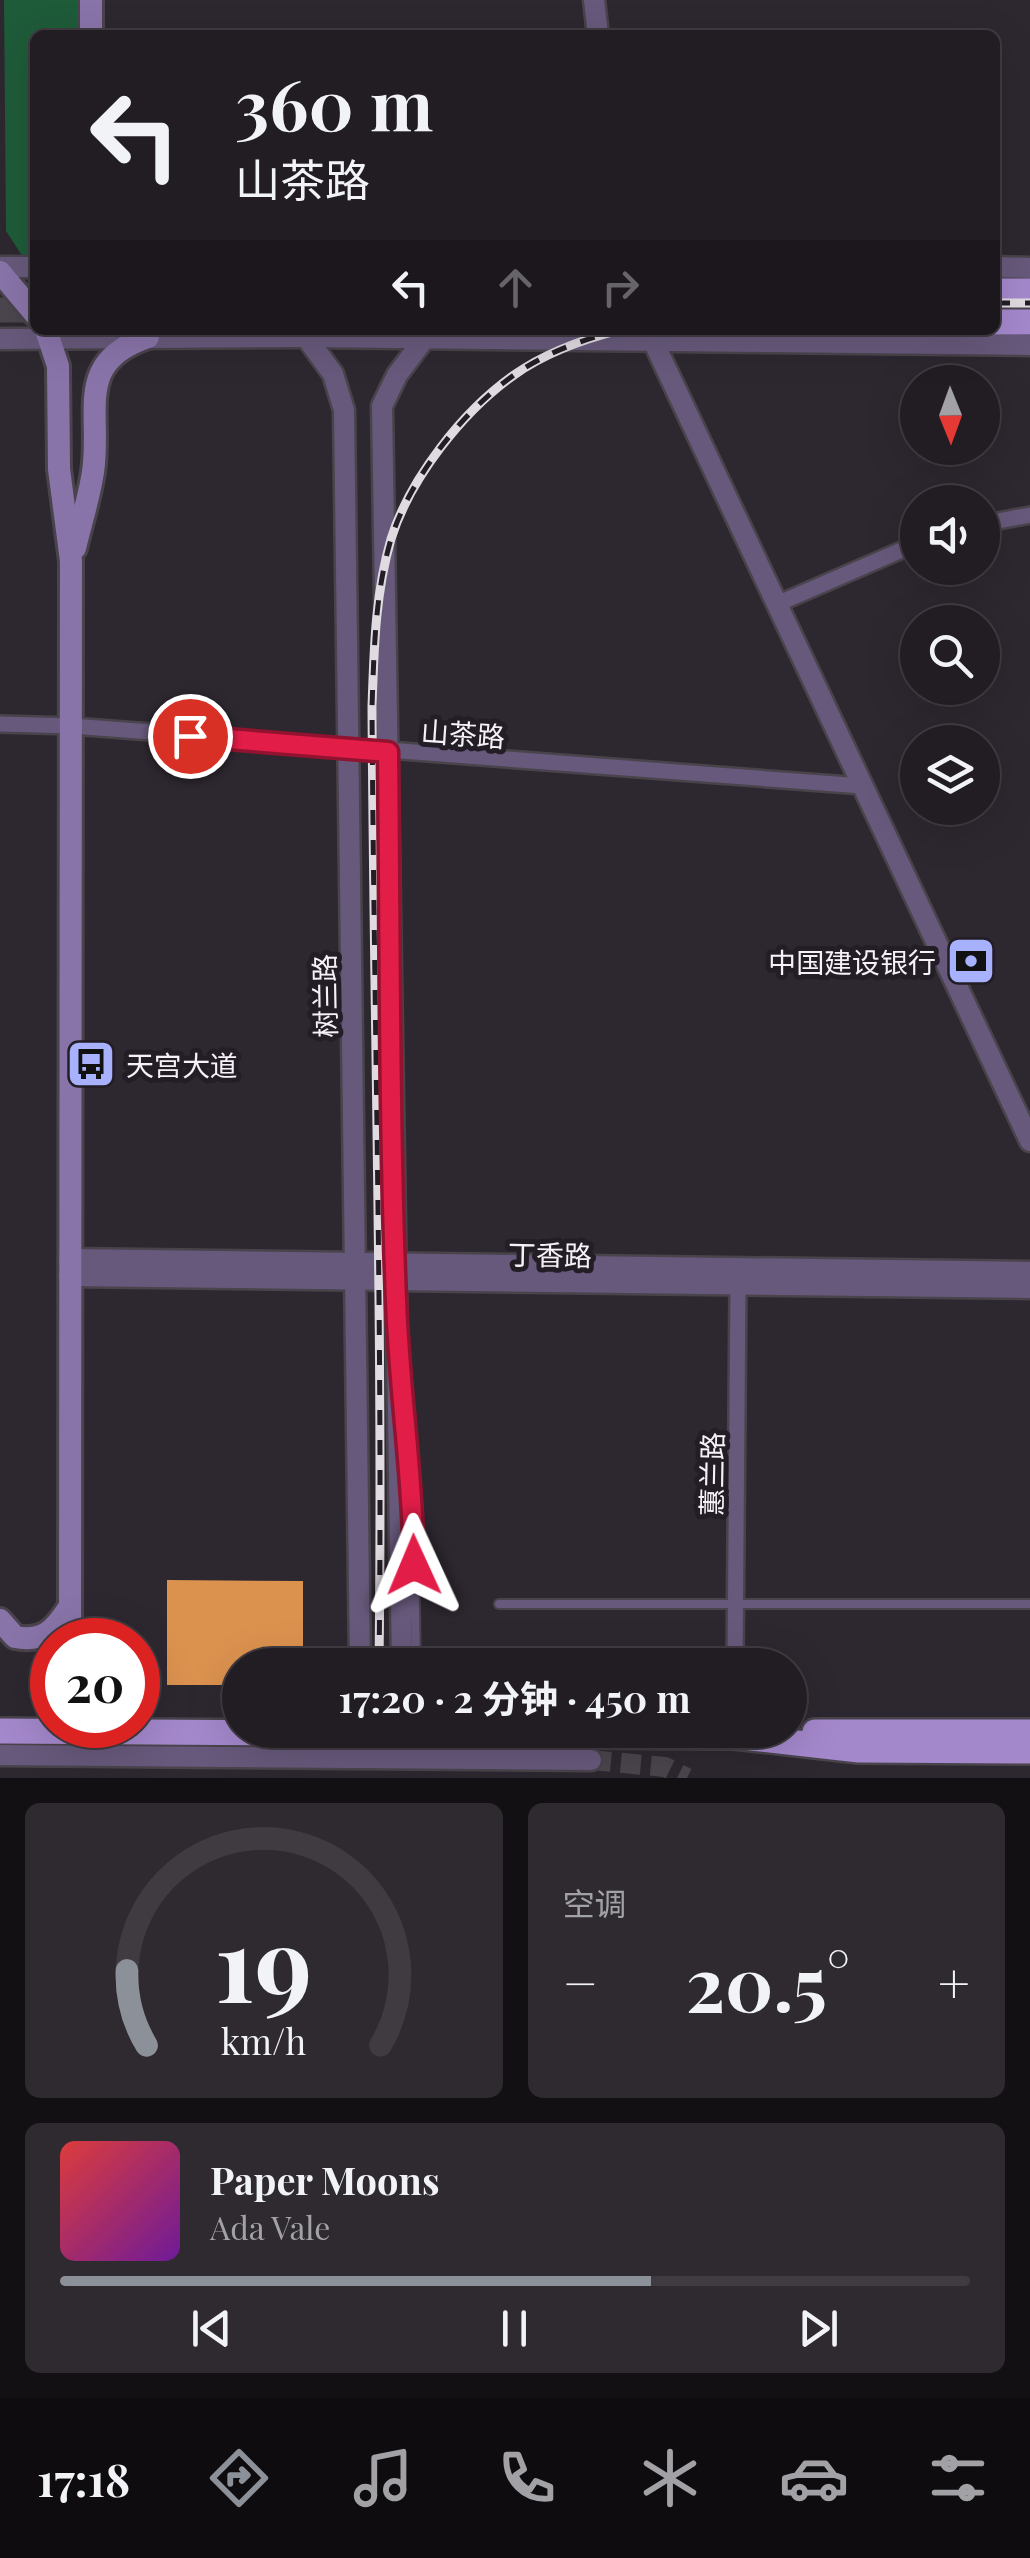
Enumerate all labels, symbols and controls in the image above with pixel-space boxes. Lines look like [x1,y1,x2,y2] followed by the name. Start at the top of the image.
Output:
[235,55,433,149] text: 360 m
[70,70,200,200] icon: left
[235,148,370,208] text: 山茶路
[383,260,438,315] icon: left
[488,260,543,315] icon: ahead
[593,260,648,315] icon: right
[900,365,1000,465] north arrow
[900,365,1000,825] map controls
[900,485,1000,585] button: sound
[900,605,1000,705] button: search
[148,694,233,779] pin
[163,709,218,764] icon: arrive
[420,712,506,754] street label: 山茶路
[900,725,1000,825] button: layers
[945,935,997,987] bank icon: 中国建设银行
[768,943,936,980] place label: 中国建设银行
[305,954,343,1038] street label: 树兰路
[65,1038,117,1090] bus stop icon: 天宫大道
[126,1046,238,1083] place label: 天宫大道
[508,1235,592,1273] street label: 丁香路
[692,1432,730,1516] street label: 蕙兰路
[362,1513,466,1617] position arrow
[30,1618,160,1748] speed limit sign: 20
[338,1672,691,1723] text: 17:20 · 2 分钟 · 450 m
[563,1881,627,1924] text: 空调
[215,1890,312,2029] text: 19
[686,1931,850,2031] text: 20.5°
[563,1944,598,2018] text: −
[938,1944,970,2018] text: +
[221,2016,307,2064] text: km/h
[210,2154,439,2205] text: Paper Moons
[210,2205,330,2248] text: Ada Vale
[184,2301,239,2356] icon: previous
[487,2301,542,2356] icon: pause
[791,2301,846,2356] icon: next
[204,2443,274,2513] icon: directions
[348,2443,418,2513] icon: music
[492,2443,562,2513] icon: phone
[635,2443,705,2513] icon: climate
[779,2443,849,2513] icon: car
[923,2443,993,2513] icon: filters
[37,2448,130,2508] text: 17:18

